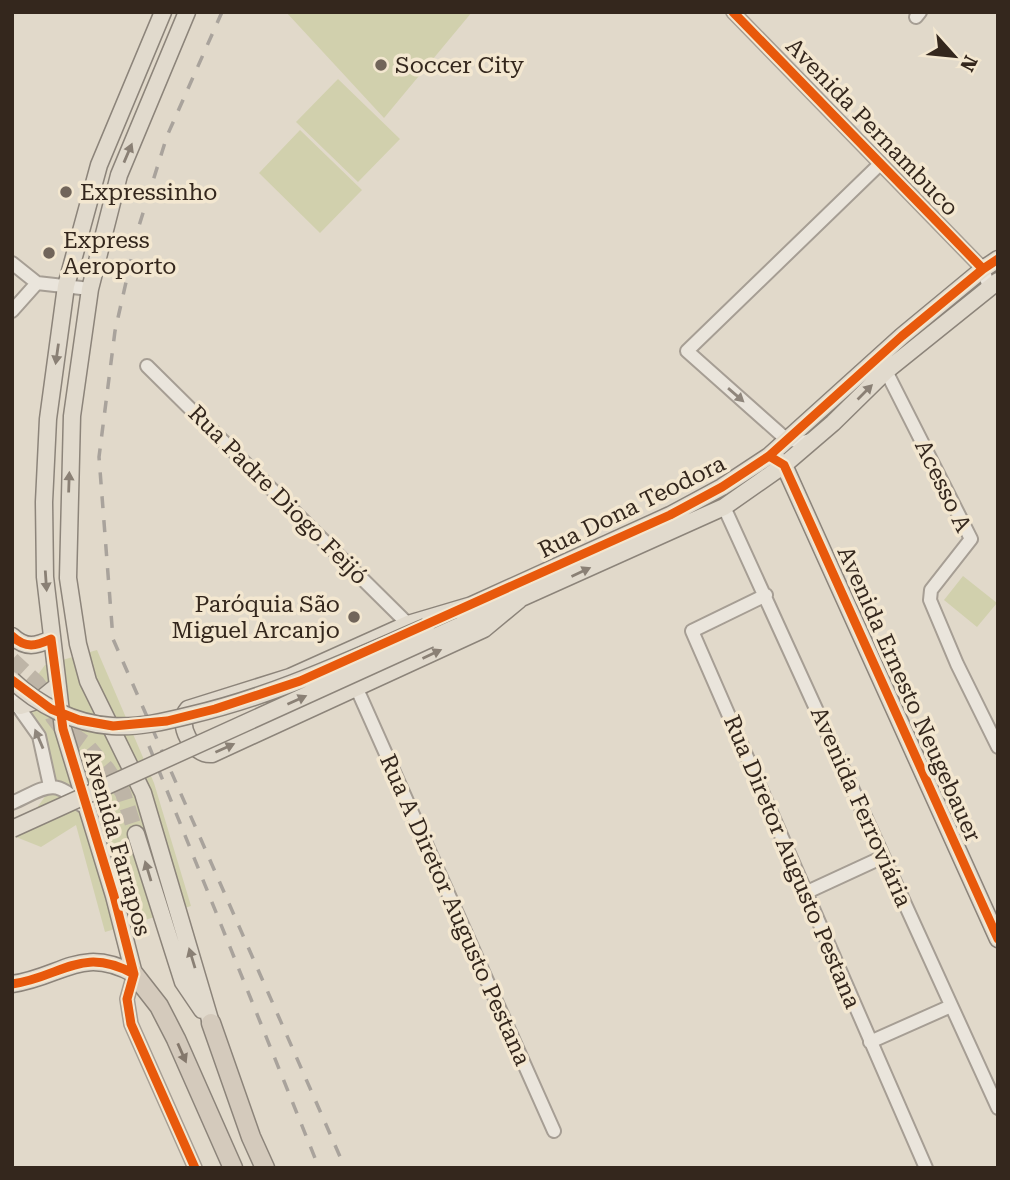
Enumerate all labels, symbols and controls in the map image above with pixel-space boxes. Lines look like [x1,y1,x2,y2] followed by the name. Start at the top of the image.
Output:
[919,21,989,91] north arrow
[780,33,964,221] street label: Avenida Pernambuco
[395,52,524,79] place label: Soccer City
[955,52,982,76] text: N
[373,57,389,73] marker: Soccer City
[123,142,134,163] one-way arrow
[80,179,217,206] place label: Expressinho
[58,184,74,200] marker: Expressinho
[63,227,176,280] place label: Express Aeroporto
[41,245,57,261] marker: Express Aeroporto
[51,343,62,365] one-way arrow
[856,384,872,401] one-way arrow
[727,387,745,403] one-way arrow
[183,400,373,590] street label: Rua Padre Diogo Feijó
[909,436,977,536] street label: Acesso A
[534,450,730,564] street label: Rua Dona Teodora
[64,471,75,493] one-way arrow
[832,542,986,846] street label: Avenida Ernesto Neugebauer
[571,567,591,578] one-way arrow
[41,570,52,592] one-way arrow
[172,591,340,644] place label: Paróquia São Miguel Arcanjo
[346,609,362,625] marker: Paróquia São Miguel Arcanjo
[422,648,442,659] one-way arrow
[287,694,308,705] one-way arrow
[805,703,918,912] street label: Avenida Ferroviária
[718,711,866,1013] street label: Rua Diretor Augusto Pestana
[34,728,45,749] one-way arrow
[215,743,235,754] one-way arrow
[78,747,157,939] street label: Avenida Farrapos
[374,750,536,1070] street label: Rua A Diretor Augusto Pestana
[142,861,153,882] one-way arrow
[186,947,196,968] one-way arrow
[177,1042,188,1063] one-way arrow

